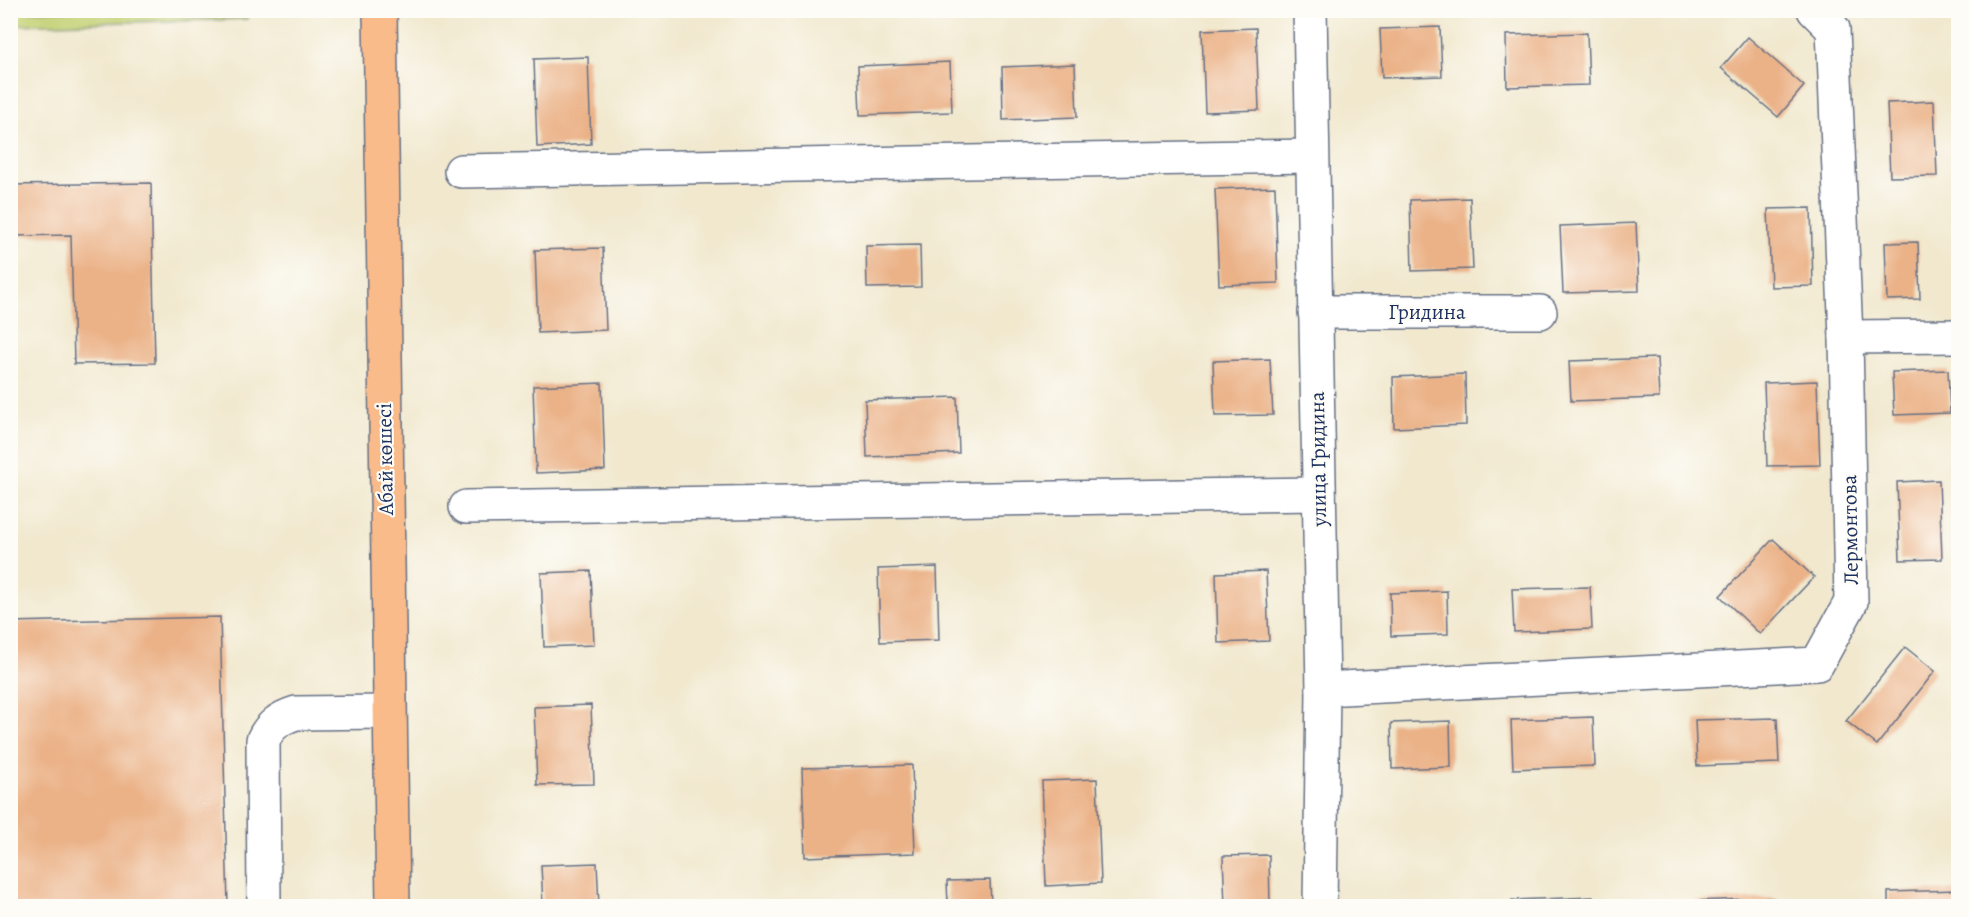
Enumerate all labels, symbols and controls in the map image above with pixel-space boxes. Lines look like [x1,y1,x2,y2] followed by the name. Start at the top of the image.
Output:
[1388,298,1466,326] street label: Гридина
[1303,391,1333,528] street label: улица Гридина
[370,403,400,516] street label: Абай көшесі
[1835,474,1865,585] street label: Лермонтова

